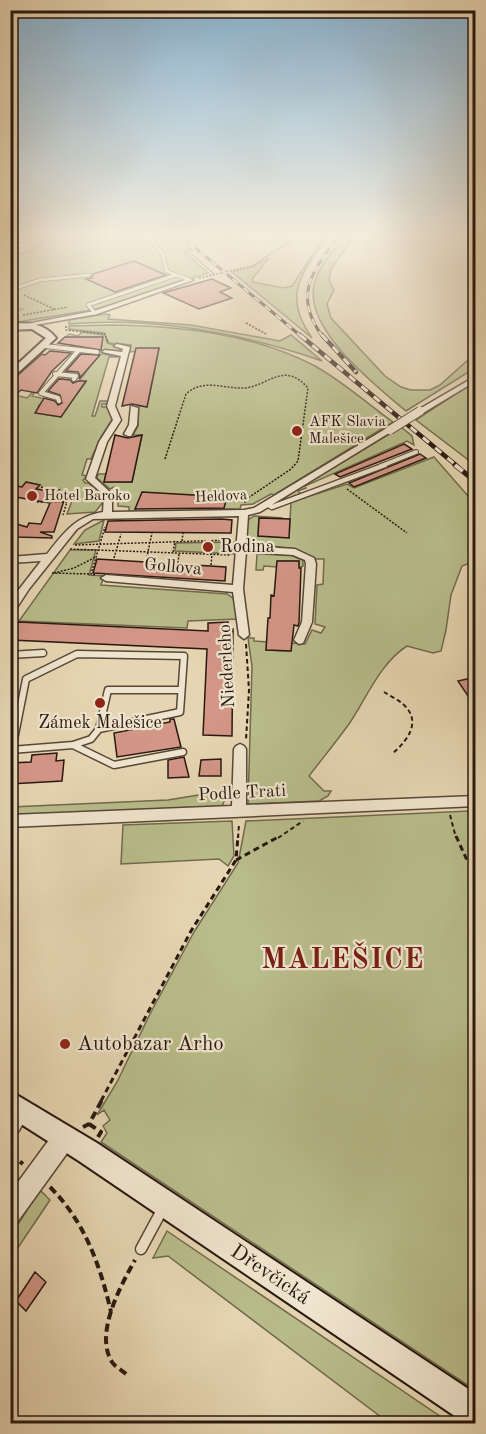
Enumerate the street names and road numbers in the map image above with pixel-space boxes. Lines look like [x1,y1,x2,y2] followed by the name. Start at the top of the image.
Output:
[194,488,248,506] street label: Heldova
[144,556,203,578] street label: Gollova
[216,624,238,708] street label: Niederleho
[198,782,287,804] street label: Podle Trati
[227,1241,313,1309] street label: Dřevčická

